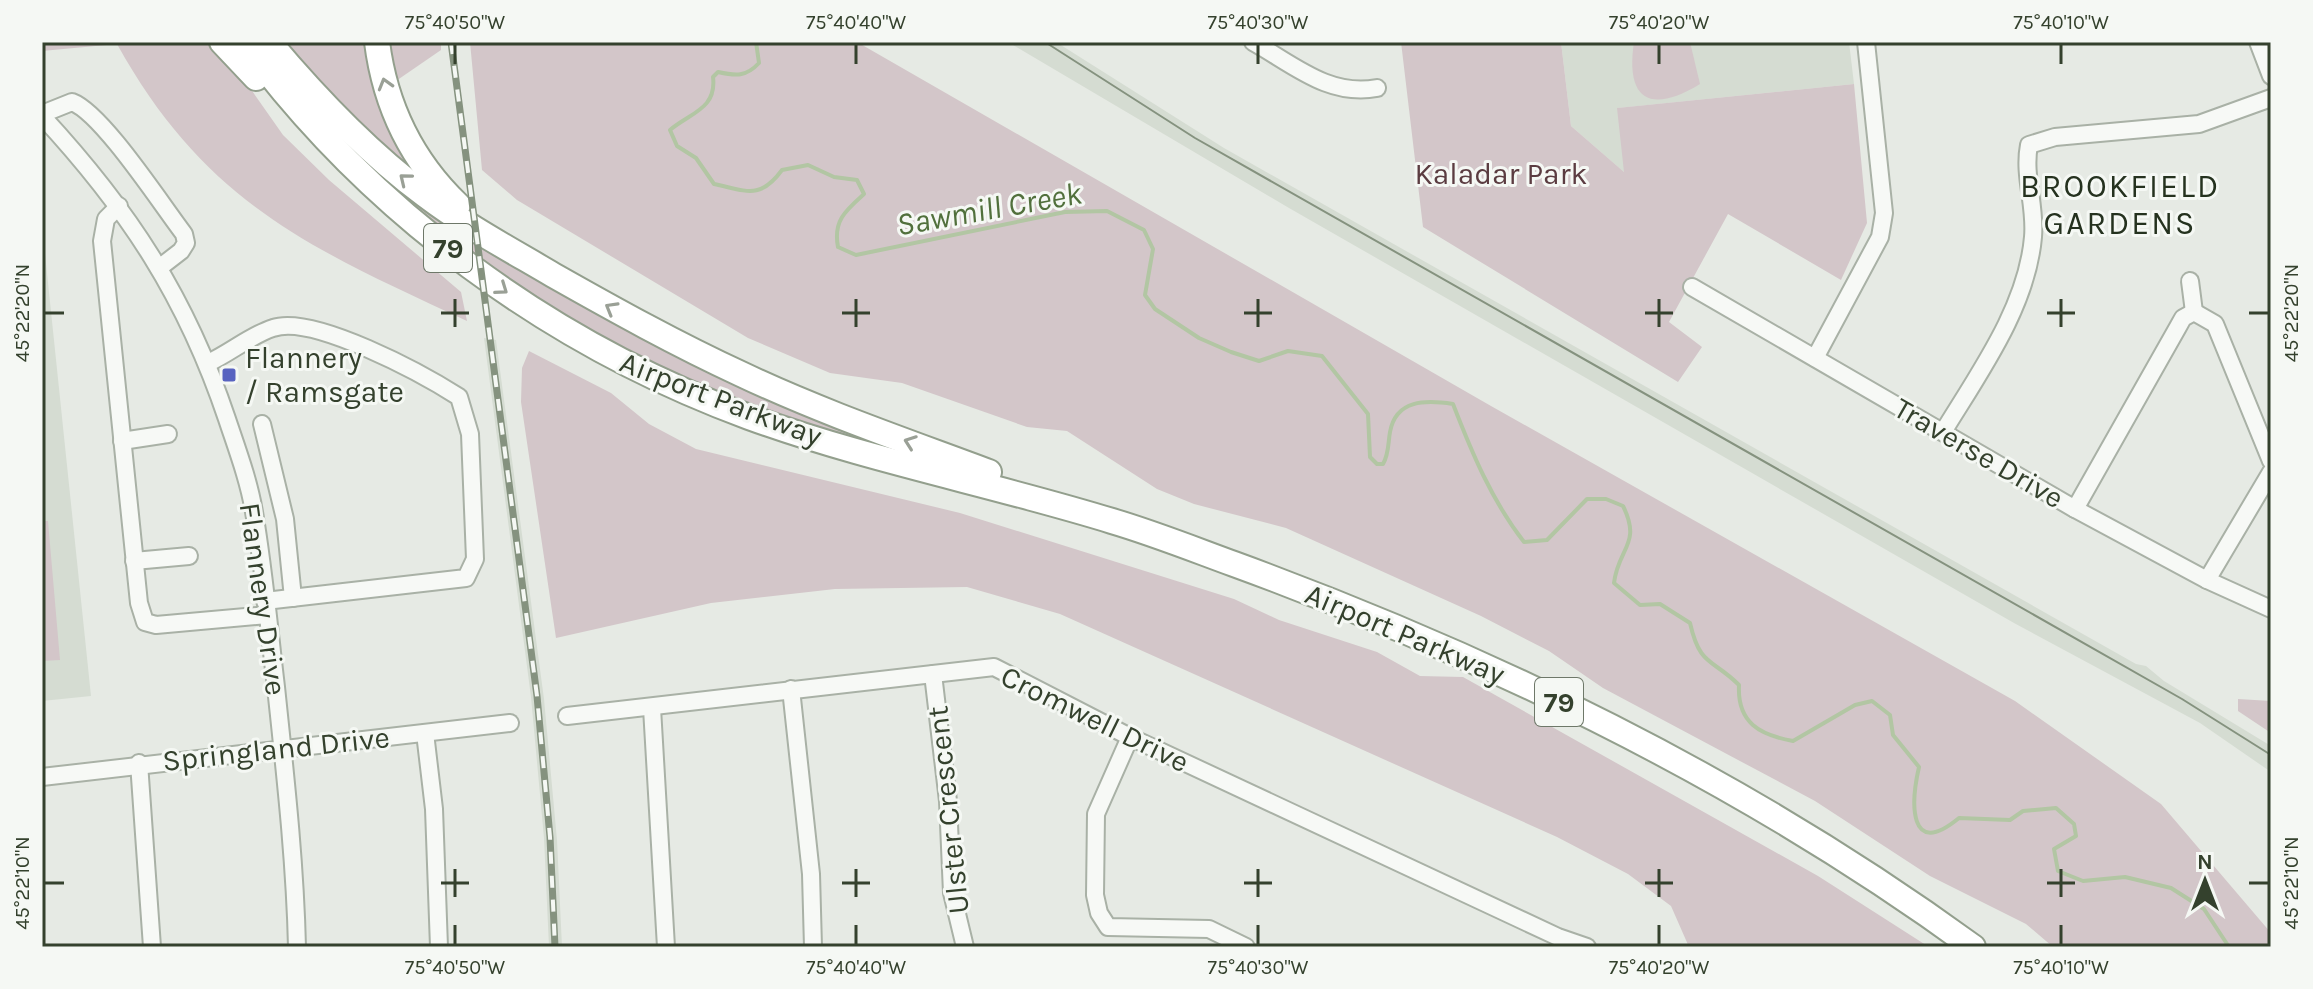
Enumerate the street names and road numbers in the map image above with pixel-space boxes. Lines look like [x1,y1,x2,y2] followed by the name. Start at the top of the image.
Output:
[424,224,472,272] road number: 79
[615,344,827,454] street label: Airport Parkway
[1888,390,2070,516] street label: Traverse Drive
[232,500,294,698] street label: Flannery Drive
[1300,576,1510,692] street label: Airport Parkway
[995,658,1195,780] street label: Cromwell Drive
[1535,678,1583,726] road number: 79
[919,704,977,916] street label: Ulster Crescent
[161,719,391,779] street label: Springland Drive

